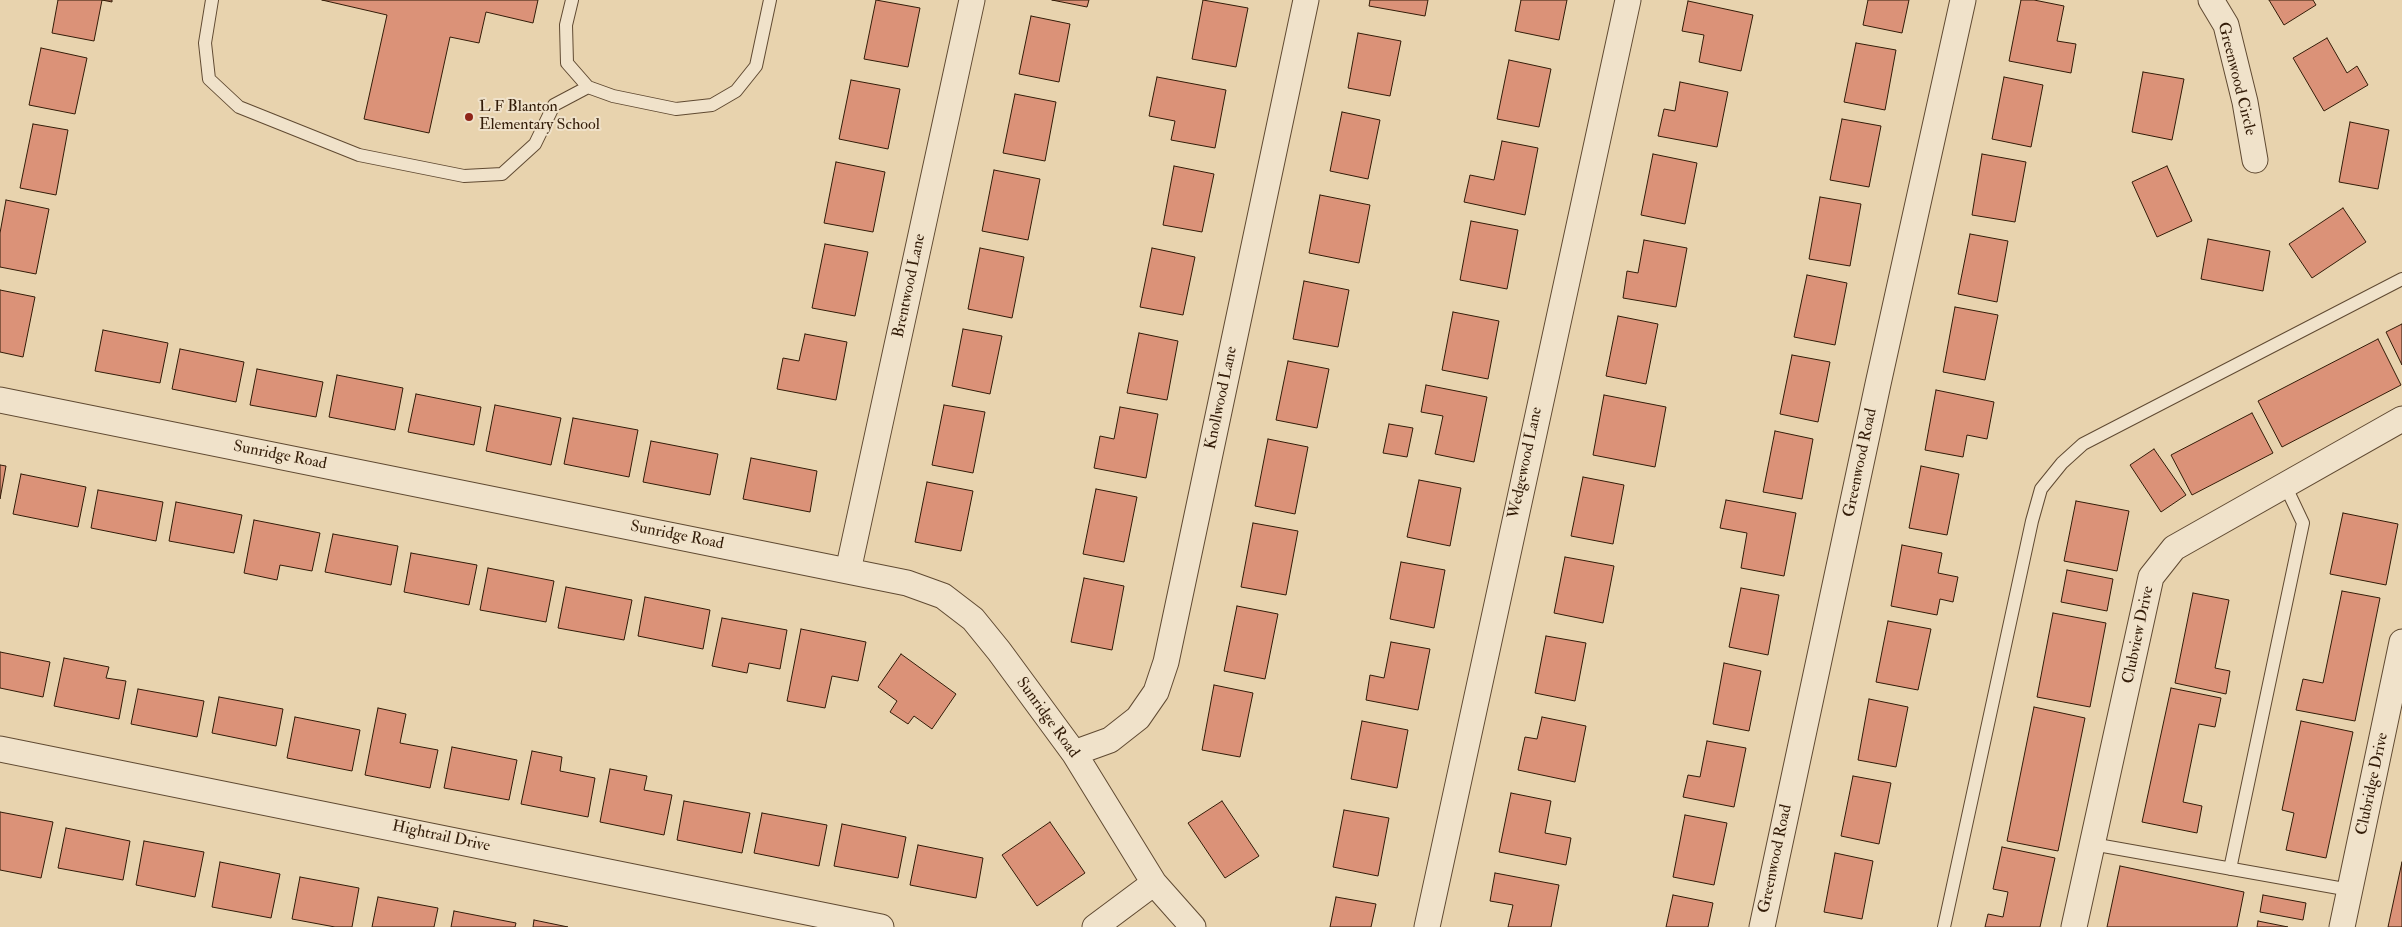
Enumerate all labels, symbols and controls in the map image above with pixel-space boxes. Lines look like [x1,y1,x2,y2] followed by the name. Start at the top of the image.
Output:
[2213,20,2259,138] street label: Greenwood Circle
[479,98,600,136] place label: L F Blanton Elementary School
[463,111,475,123] marker: L F Blanton Elementary School
[890,232,930,340] street label: Brentwood Lane
[1202,345,1242,451] street label: Knollwood Lane
[1505,405,1547,521] street label: Wedgewood Lane
[1840,407,1882,519] street label: Greenwood Road
[232,438,328,474] street label: Sunridge Road
[629,518,725,554] street label: Sunridge Road
[2119,584,2159,686] street label: Clubview Drive
[1011,674,1083,762] street label: Sunridge Road
[2353,731,2393,837] street label: Clubridge Drive
[1755,803,1797,915] street label: Greenwood Road
[390,817,492,857] street label: Hightrail Drive

